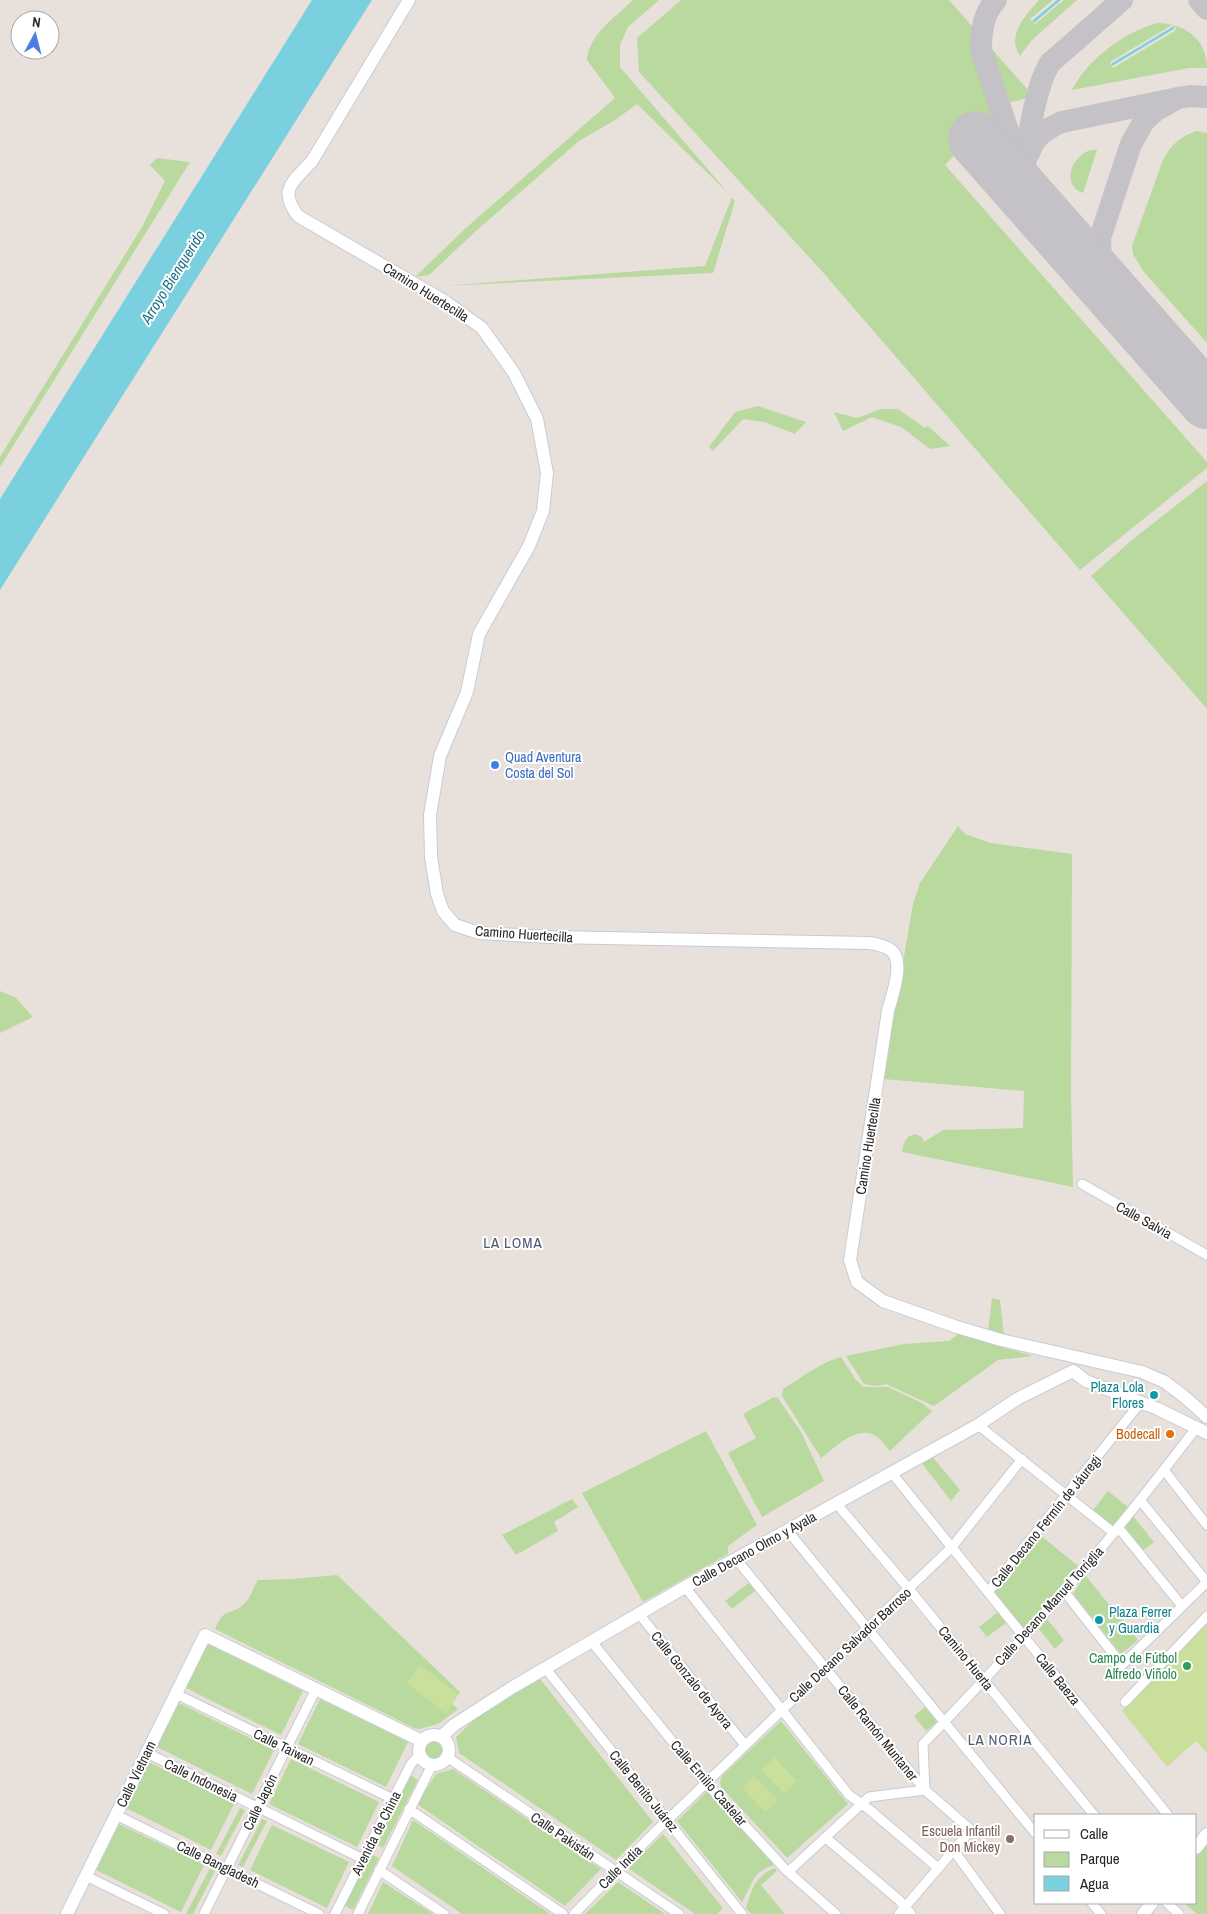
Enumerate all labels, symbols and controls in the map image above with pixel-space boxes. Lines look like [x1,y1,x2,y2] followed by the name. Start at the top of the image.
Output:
[10,10,60,60] north arrow
[31,13,42,32] text: N
[135,226,210,328] water label: Arroyo Bienquerido
[380,258,473,326] street label: Camino Huertecilla
[505,748,582,782] place label: Quad Aventura Costa del Sol
[489,759,501,771] marker: Quad Aventura Costa del Sol
[474,922,574,946] street label: Camino Huertecilla
[851,1095,885,1196] street label: Camino Huertecilla
[1113,1197,1176,1243] street label: Calle Salvia
[483,1232,543,1253] district label: LA LOMA
[1090,1378,1145,1412] place label: Plaza Lola Flores
[1148,1389,1160,1401] marker: Plaza Lola Flores
[1116,1425,1160,1443] place label: Bodecall
[1164,1428,1176,1440] marker: Bodecall
[987,1451,1105,1591] street label: Calle Decano Fermín de Jáuregi
[689,1507,820,1591] street label: Calle Decano Olmo y Ayala
[991,1542,1108,1669] street label: Calle Decano Manuel Torriglia
[785,1584,915,1706] street label: Calle Decano Salvador Barroso
[1109,1603,1172,1637] place label: Plaza Ferrer y Guardia
[1093,1614,1105,1626] marker: Plaza Ferrer y Guardia
[935,1622,998,1694] street label: Camino Huerta
[647,1628,737,1733] street label: Calle Gonzalo de Ayora
[1032,1649,1085,1709] street label: Calle Baeza
[1089,1649,1177,1683] place label: Campo de Fútbol Alfredo Viñolo
[1181,1660,1193,1672] marker: Campo de Fútbol Alfredo Viñolo
[834,1681,922,1785] street label: Calle Ramón Muntaner
[251,1724,317,1770] street label: Calle Taiwan
[968,1729,1032,1750] district label: LA NORIA
[667,1736,751,1830] street label: Calle Emilio Castelar
[112,1738,160,1810] street label: Calle Vietnam
[605,1746,683,1836] street label: Calle Benito Juárez
[161,1754,241,1806] street label: Calle Indonesia
[239,1771,281,1833] street label: Calle Japón
[347,1788,405,1879] street label: Avenida de China
[527,1808,599,1864] street label: Calle Pakistán
[1034,1814,1197,1904] legend
[922,1822,1000,1856] place label: Escuela Infantil Don Mickey
[1080,1823,1108,1844] text: Calle
[1004,1833,1016,1845] marker: Escuela Infantil Don Mickey
[174,1836,262,1892] street label: Calle Bangladesh
[594,1841,646,1893] street label: Calle India
[1080,1848,1120,1869] text: Parque
[1079,1873,1109,1894] text: Agua

